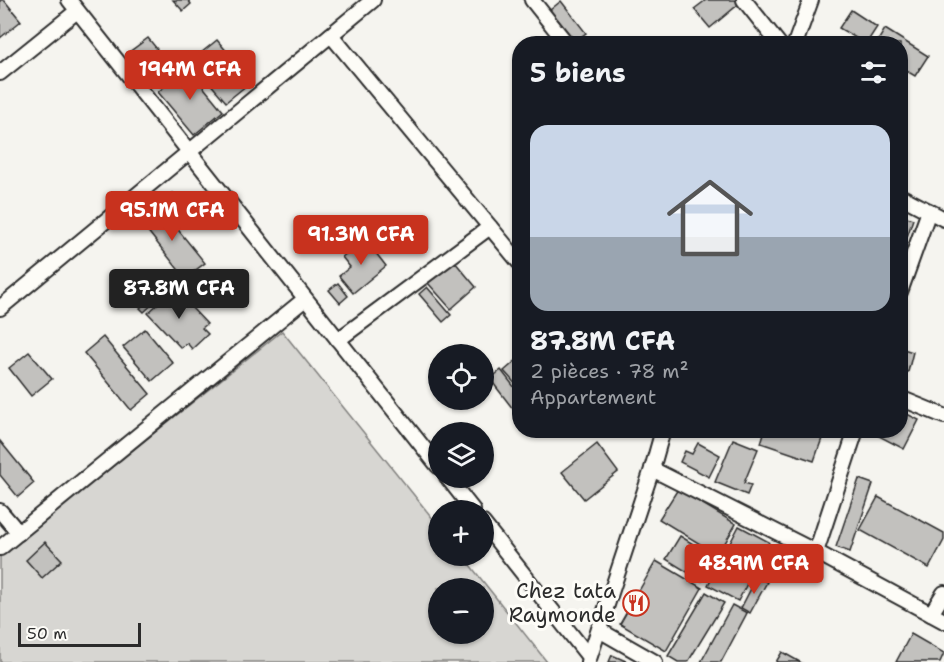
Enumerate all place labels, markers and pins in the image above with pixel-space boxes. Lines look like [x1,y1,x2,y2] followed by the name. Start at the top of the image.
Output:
[128,50,252,101] pin: 194M CFA
[103,191,241,242] pin: 95.1M CFA
[292,215,430,266] pin: 91.3M CFA
[110,269,248,320] pin: 87.8M CFA
[685,544,823,595] pin: 48.9M CFA
[509,577,616,629] place label: Chez tata Raymonde
[621,588,651,618] restaurant icon: Chez tata Raymonde

